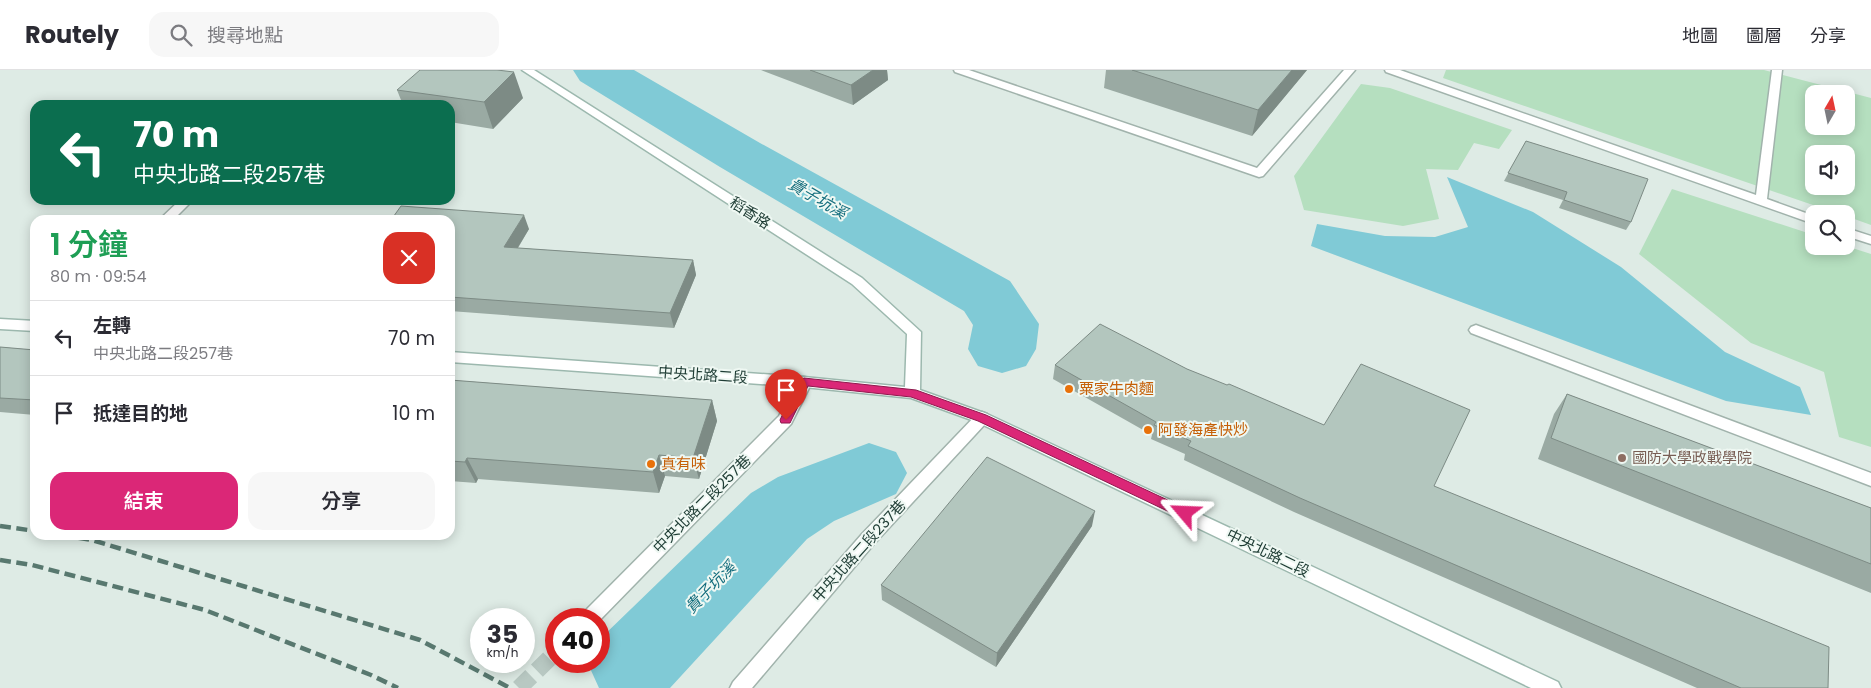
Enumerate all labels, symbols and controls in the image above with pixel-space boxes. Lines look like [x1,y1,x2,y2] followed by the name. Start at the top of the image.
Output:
[149,12,499,57] search box
[25,18,119,51] text: Routely
[167,21,195,49] icon: search
[207,22,283,49] text: 搜尋地點
[1682,23,1718,48] text: 地圖
[1746,23,1782,48] text: 圖層
[1810,23,1846,48] text: 分享
[1805,85,1855,135] north arrow
[1805,85,1855,255] map controls
[133,110,219,159] text: 70 m
[50,120,115,185] icon: left
[1805,145,1855,195] button: sound
[133,159,325,190] text: 中央北路二段257巷
[784,172,853,225] water label: 貴子坑溪
[726,192,775,234] street label: 稻香路
[1805,205,1855,255] button: search
[50,223,128,266] text: 1 分鐘
[383,232,435,284] button: close
[50,265,146,288] text: 80 m · 09:54
[93,312,131,339] text: 左轉
[50,324,78,352] icon: left
[388,325,435,352] text: 70 m
[93,342,233,365] text: 中央北路二段257巷
[657,361,749,388] street label: 中央北路二段
[765,369,807,420] pin
[772,376,800,404] icon: arrive
[1079,378,1154,399] place label: 粟家牛肉麵
[1063,383,1075,395] marker: 粟家牛肉麵
[50,399,78,427] icon: arrive
[93,400,188,427] text: 抵達目的地
[392,400,435,427] text: 10 m
[1158,419,1248,440] place label: 阿發海產快炒
[1142,424,1154,436] marker: 阿發海產快炒
[1632,447,1752,468] place label: 國防大學政戰學院
[648,450,755,557] street label: 中央北路二段257巷
[1616,452,1628,464] marker: 國防大學政戰學院
[661,453,706,474] place label: 真有味
[645,458,657,470] marker: 真有味
[50,472,238,530] button: 結束
[248,472,435,530] button: 分享
[1158,486,1210,538] position arrow
[807,495,910,606] street label: 中央北路二段237巷
[1223,523,1313,582] street label: 中央北路二段
[680,555,742,618] water label: 貴子坑溪
[545,608,610,673] speed limit sign: 40
[487,617,518,652] text: 35
[487,644,518,661] text: km/h

